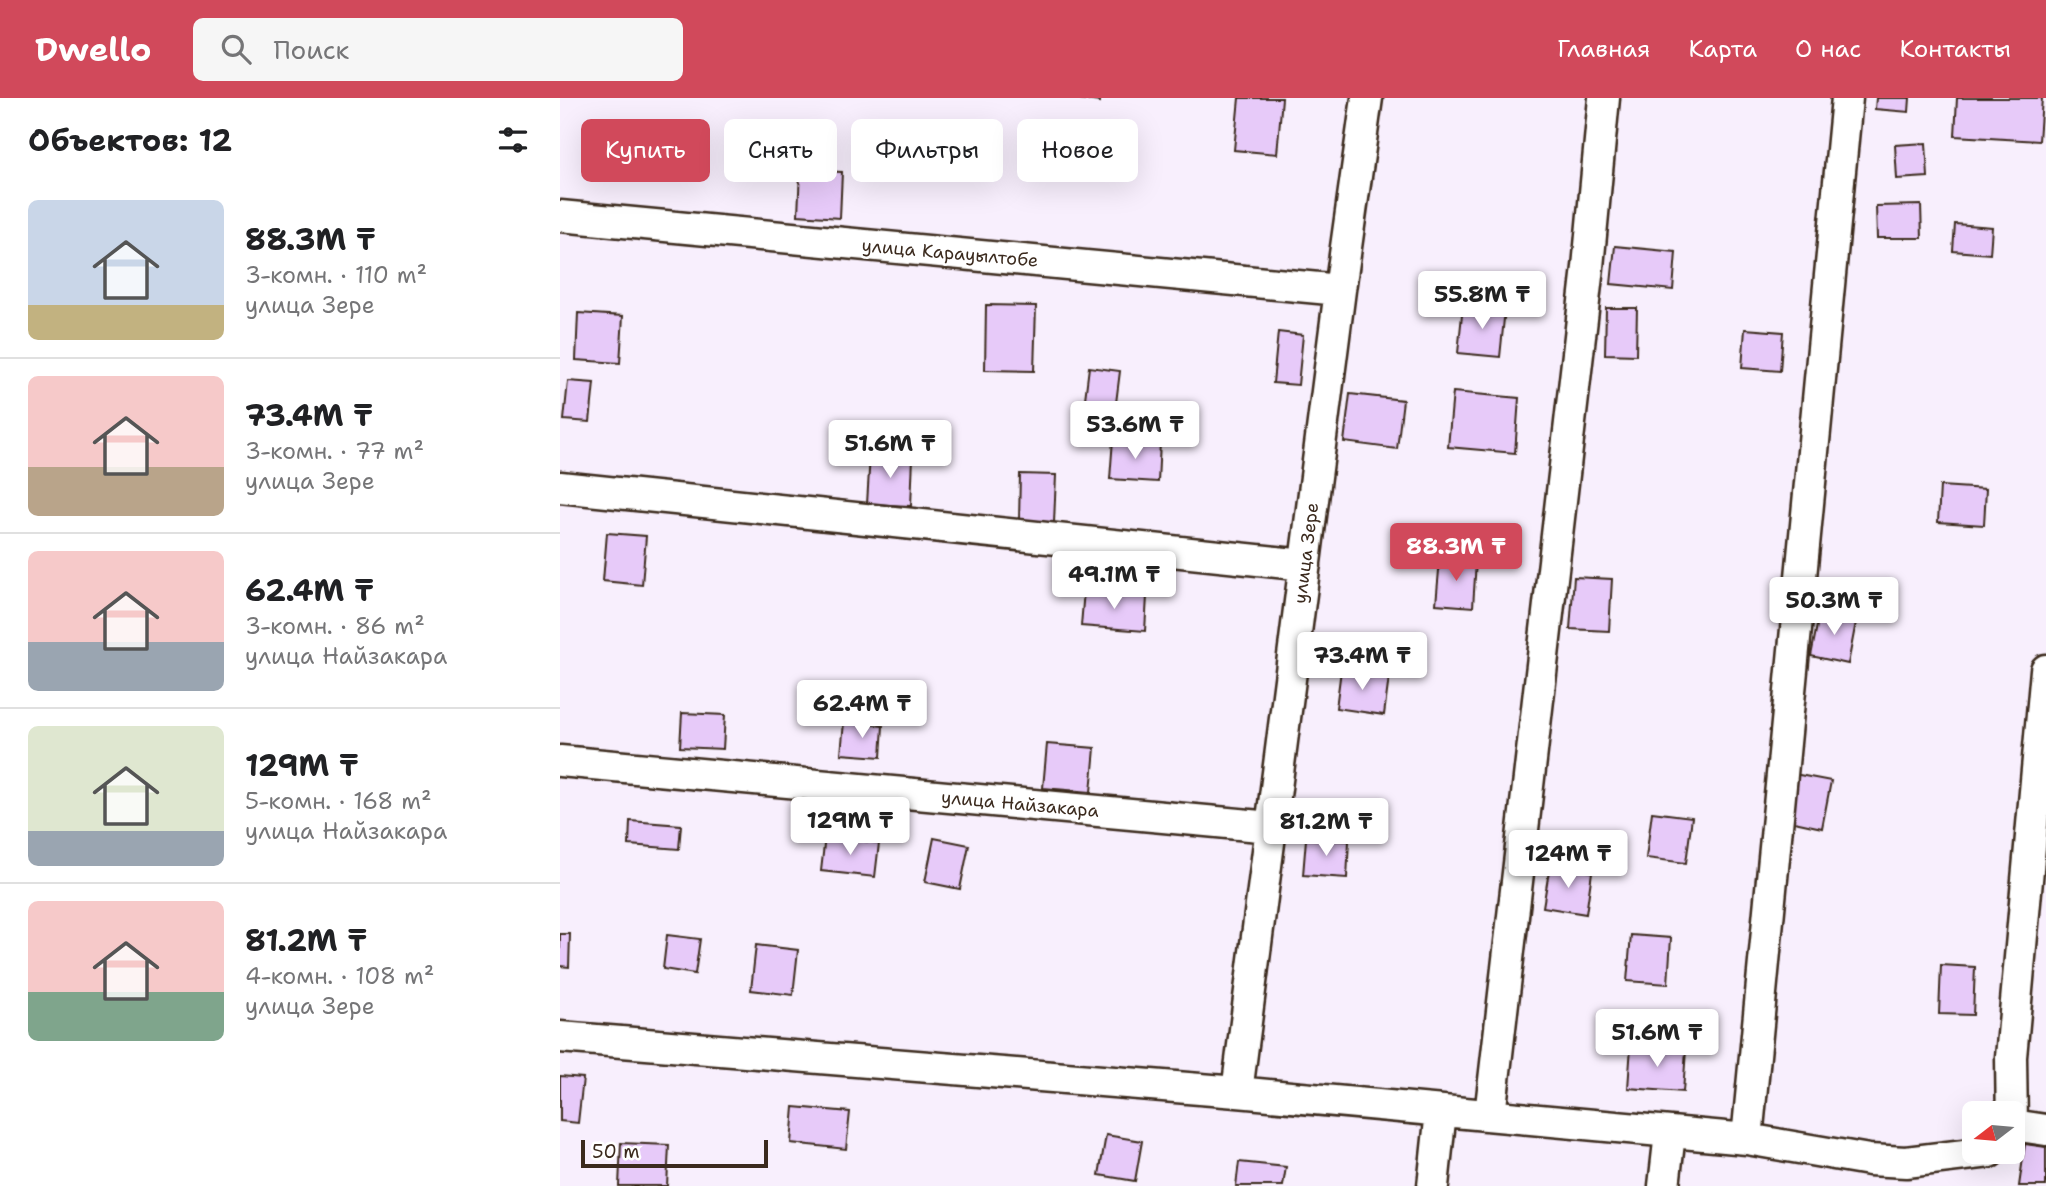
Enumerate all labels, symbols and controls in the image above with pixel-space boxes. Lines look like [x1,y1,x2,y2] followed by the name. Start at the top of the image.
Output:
[193,18,683,81] search box
[35,27,151,72] text: Dwello
[217,30,255,68] icon: search
[273,32,349,67] text: Поиск
[1557,33,1650,65] text: Главная
[1688,33,1757,65] text: Карта
[1795,33,1861,65] text: О нас
[1899,33,2011,65] text: Контакты
[581,119,710,182] chip: Купить
[724,119,837,182] chip: Снять
[851,119,1003,182] chip: Фильтры
[1017,119,1138,182] chip: Новое
[28,120,232,161] text: Объектов: 12
[494,121,532,159] icon: filters
[245,219,375,260] text: 88.3M ₸
[84,228,168,312] icon: home
[861,233,1039,273] street label: улица Карауылтобе
[245,260,427,290] text: 3-комн. · 110 m²
[1417,272,1547,331] pin: 55.8M ₸
[1434,279,1530,309] text: 55.8M ₸
[245,290,375,320] text: улица Зере
[245,395,372,436] text: 73.4M ₸
[1070,402,1200,461] pin: 53.6M ₸
[84,404,168,488] icon: home
[1086,409,1184,439] text: 53.6M ₸
[825,420,955,480] pin: 51.6M ₸
[845,428,935,458] text: 51.6M ₸
[245,436,424,466] text: 3-комн. · 77 m²
[245,466,375,496] text: улица Зере
[1288,501,1324,605] street label: улица Зере
[1391,524,1521,583] pin: 88.3M ₸
[1406,531,1506,561] text: 88.3M ₸
[1049,552,1179,611] pin: 49.1M ₸
[1068,559,1160,589] text: 49.1M ₸
[245,570,373,611] text: 62.4M ₸
[1769,578,1899,637] pin: 50.3M ₸
[84,579,168,663] icon: home
[1785,585,1883,615] text: 50.3M ₸
[245,611,425,641] text: 3-комн. · 86 m²
[1297,632,1427,692] pin: 73.4M ₸
[1313,640,1411,670] text: 73.4M ₸
[245,641,447,671] text: улица Найзакара
[797,680,927,740] pin: 62.4M ₸
[813,688,911,718] text: 62.4M ₸
[245,745,358,786] text: 129M ₸
[84,754,168,838] icon: home
[940,785,1100,823] street label: улица Найзакара
[245,786,432,816] text: 5-комн. · 168 m²
[793,798,907,857] pin: 129M ₸
[1261,798,1391,858] pin: 81.2M ₸
[807,805,893,835] text: 129M ₸
[1279,806,1373,836] text: 81.2M ₸
[245,816,447,846] text: улица Найзакара
[1511,830,1625,890] pin: 124M ₸
[1525,838,1611,868] text: 124M ₸
[245,920,367,961] text: 81.2M ₸
[84,929,168,1013] icon: home
[245,961,434,991] text: 4-комн. · 108 m²
[245,991,375,1021] text: улица Зере
[1592,1010,1722,1069] pin: 51.6M ₸
[1612,1017,1702,1047] text: 51.6M ₸
[1962,1101,2025,1164] north arrow
[1962,1101,2025,1164] map controls
[581,1137,768,1169] scale bar
[592,1139,640,1164] text: 50 m

